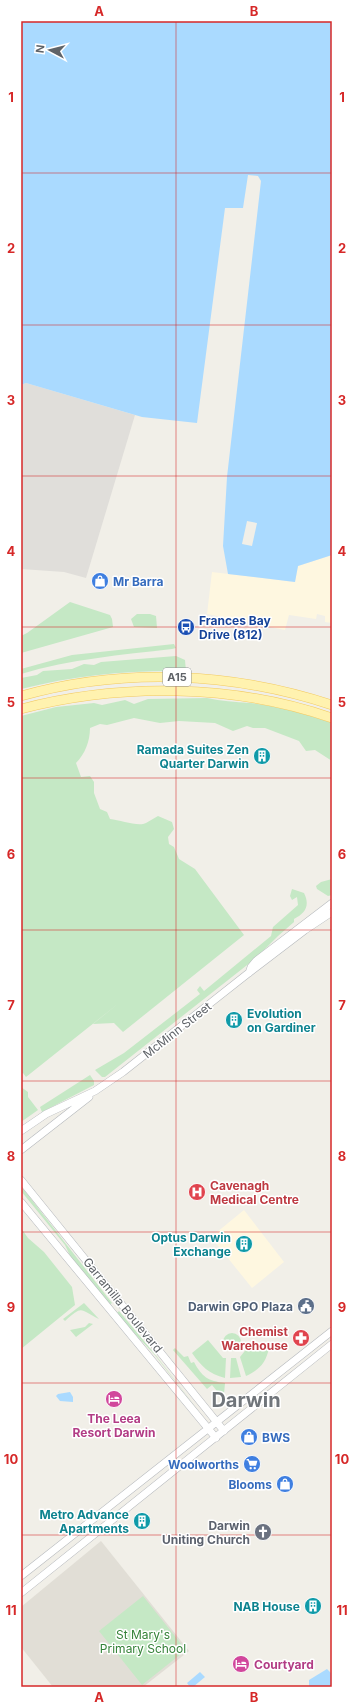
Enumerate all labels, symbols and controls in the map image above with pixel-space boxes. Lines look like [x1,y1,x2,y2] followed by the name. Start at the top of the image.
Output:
[94,3,104,19] text: A
[250,3,259,19] text: B
[30,30,70,70] north arrow
[33,44,48,54] text: N
[8,89,14,105] text: 1
[339,89,345,105] text: 1
[7,240,15,256] text: 2
[338,240,346,256] text: 2
[7,392,15,408] text: 3
[338,392,346,408] text: 3
[7,543,16,559] text: 4
[338,543,347,559] text: 4
[90,571,110,591] shop icon: Mr Barra
[113,574,164,589] place label: Mr Barra
[199,613,271,642] place label: Frances Bay Drive (812)
[176,617,196,637] bus stop icon: Frances Bay Drive (812)
[163,668,191,686] road number: A15
[7,694,15,710] text: 5
[338,694,346,710] text: 5
[137,742,249,771] place label: Ramada Suites Zen Quarter Darwin
[252,746,272,766] building icon: Ramada Suites Zen Quarter Darwin
[7,846,15,862] text: 6
[338,846,346,862] text: 6
[7,997,15,1013] text: 7
[338,997,346,1013] text: 7
[140,999,214,1061] street label: McMinn Street
[247,1006,316,1035] place label: Evolution on Gardiner
[224,1010,244,1030] building icon: Evolution on Gardiner
[7,1148,15,1164] text: 8
[338,1148,346,1164] text: 8
[210,1178,299,1207] place label: Cavenagh Medical Centre
[187,1182,207,1202] hospital icon: Cavenagh Medical Centre
[151,1230,231,1259] place label: Optus Darwin Exchange
[234,1234,254,1254] building icon: Optus Darwin Exchange
[80,1254,166,1356] street label: Garramilla Boulevard
[296,1296,316,1316] public building icon: Darwin GPO Plaza
[7,1299,15,1315] text: 9
[188,1299,293,1314] place label: Darwin GPO Plaza
[338,1299,346,1315] text: 9
[221,1324,289,1353] place label: Chemist Warehouse
[291,1328,311,1348] pharmacy icon: Chemist Warehouse
[211,1388,281,1412] district label: Darwin
[104,1389,124,1409] hotel icon: The Leea Resort Darwin
[73,1411,155,1440] place label: The Leea Resort Darwin
[239,1427,259,1447] shop icon: BWS
[262,1430,290,1445] place label: BWS
[4,1451,18,1467] text: 10
[335,1451,349,1467] text: 10
[242,1454,262,1474] supermarket icon: Woolworths
[168,1457,239,1472] place label: Woolworths
[275,1474,295,1494] shop icon: Blooms
[228,1477,272,1492] place label: Blooms
[39,1507,129,1536] place label: Metro Advance Apartments
[132,1511,152,1531] building icon: Metro Advance Apartments
[162,1518,250,1547] place label: Darwin Uniting Church
[253,1522,273,1542] church icon: Darwin Uniting Church
[303,1596,323,1616] building icon: NAB House
[233,1599,300,1614] place label: NAB House
[5,1602,17,1618] text: 11
[336,1602,348,1618] text: 11
[100,1627,186,1656] park label: St Mary's Primary School
[231,1654,251,1674] hotel icon: Courtyard
[254,1657,314,1672] place label: Courtyard
[94,1689,104,1705] text: A
[250,1689,259,1705] text: B

